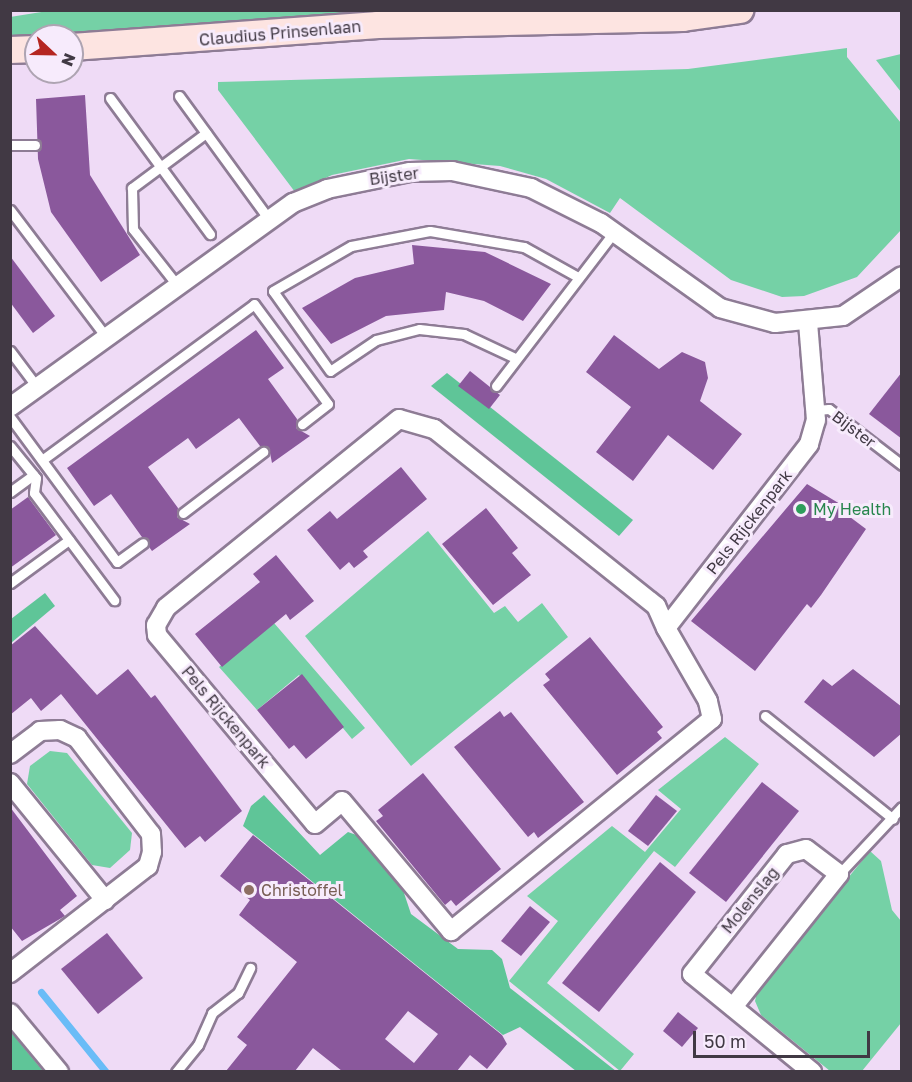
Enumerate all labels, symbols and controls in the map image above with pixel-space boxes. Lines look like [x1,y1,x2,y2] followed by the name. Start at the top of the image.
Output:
[198,16,362,50] street label: Claudius Prinsenlaan
[24,24,84,84] north arrow
[57,51,80,69] text: N
[368,163,420,189] street label: Bijster
[828,406,880,452] street label: Bijster
[702,466,796,578] street label: Pels Rijckenpark
[813,499,891,519] place label: My Health
[794,502,808,516] marker: My Health
[178,662,274,772] street label: Pels Rijckenpark
[717,863,783,937] street label: Molenslag
[261,880,343,900] place label: Christoffel
[242,883,256,897] marker: Christoffel
[696,1019,873,1057] scale bar
[704,1030,746,1052] text: 50 m

